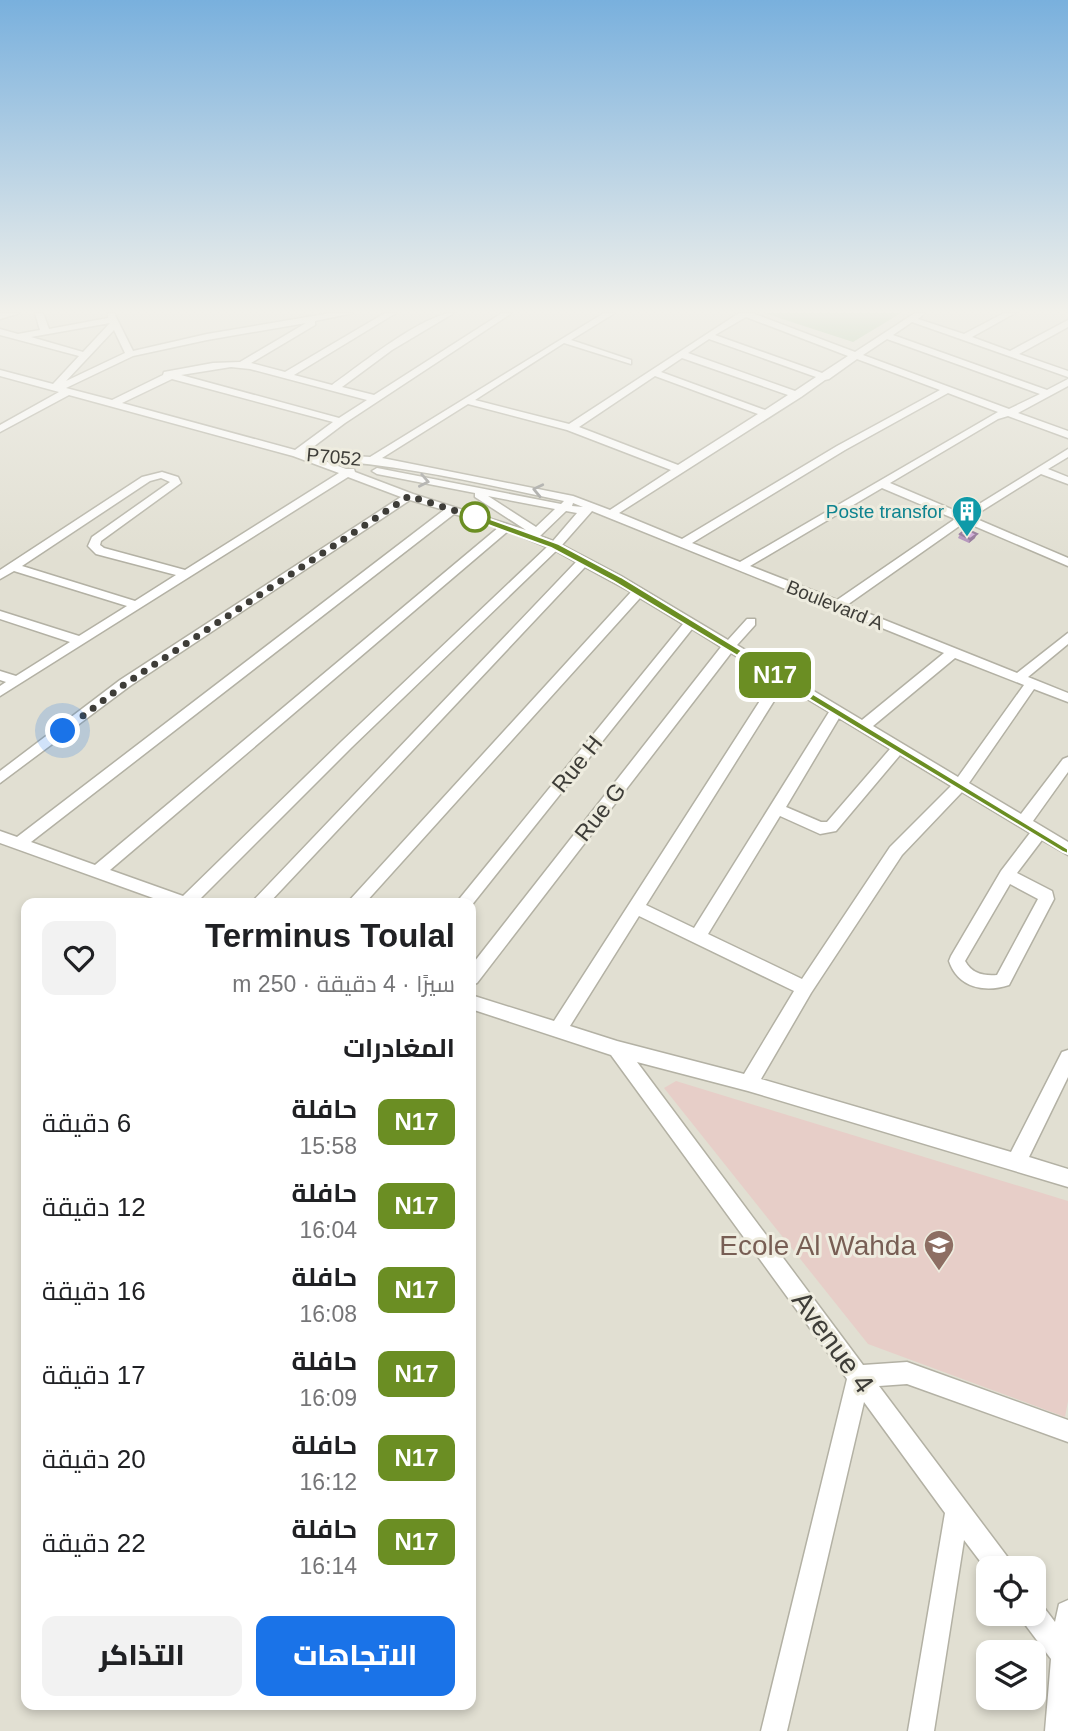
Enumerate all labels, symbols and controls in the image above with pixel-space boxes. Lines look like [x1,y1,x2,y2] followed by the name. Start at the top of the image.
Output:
[306,444,362,470] street label: P7052
[418,472,430,487] one-way arrow
[532,484,544,498] one-way arrow
[950,494,984,538] building icon: Poste transfor
[826,501,945,522] place label: Poste transfor
[460,502,490,532] unlabelled marker
[784,576,887,634] street label: Boulevard A
[735,652,815,698] line badge: N17
[753,661,797,688] text: N17
[45,713,80,748] your location
[546,730,608,798] street label: Rue H
[569,778,631,846] street label: Rue G
[205,917,455,954] text: Terminus Toulal
[42,921,116,995] button: heart
[232,971,455,997] text: سيرًا · 4 دقيقة · 250 m
[343,1033,455,1063] text: المغادرات
[292,1094,357,1124] text: حافلة
[42,1108,131,1138] text: 6 دقيقة
[394,1108,439,1135] text: N17
[299,1133,357,1159] text: 15:58
[292,1178,357,1208] text: حافلة
[42,1192,146,1222] text: 12 دقيقة
[394,1192,439,1219] text: N17
[299,1217,357,1243] text: 16:04
[922,1228,956,1272] school or university icon: Ecole Al Wahda
[719,1230,916,1261] place label: Ecole Al Wahda
[292,1262,357,1292] text: حافلة
[42,1276,146,1306] text: 16 دقيقة
[394,1276,439,1303] text: N17
[786,1285,880,1399] street label: Avenue 4
[299,1301,357,1327] text: 16:08
[292,1346,357,1376] text: حافلة
[42,1360,146,1390] text: 17 دقيقة
[394,1360,439,1387] text: N17
[299,1385,357,1411] text: 16:09
[292,1430,357,1460] text: حافلة
[42,1444,146,1474] text: 20 دقيقة
[394,1444,439,1471] text: N17
[299,1469,357,1495] text: 16:12
[292,1514,357,1544] text: حافلة
[42,1528,146,1558] text: 22 دقيقة
[394,1528,439,1555] text: N17
[299,1553,357,1579] text: 16:14
[976,1556,1046,1710] map controls
[976,1556,1046,1626] button: locate
[42,1616,242,1696] button: التذاكر
[256,1616,455,1696] button: الاتجاهات
[976,1640,1046,1710] button: layers

